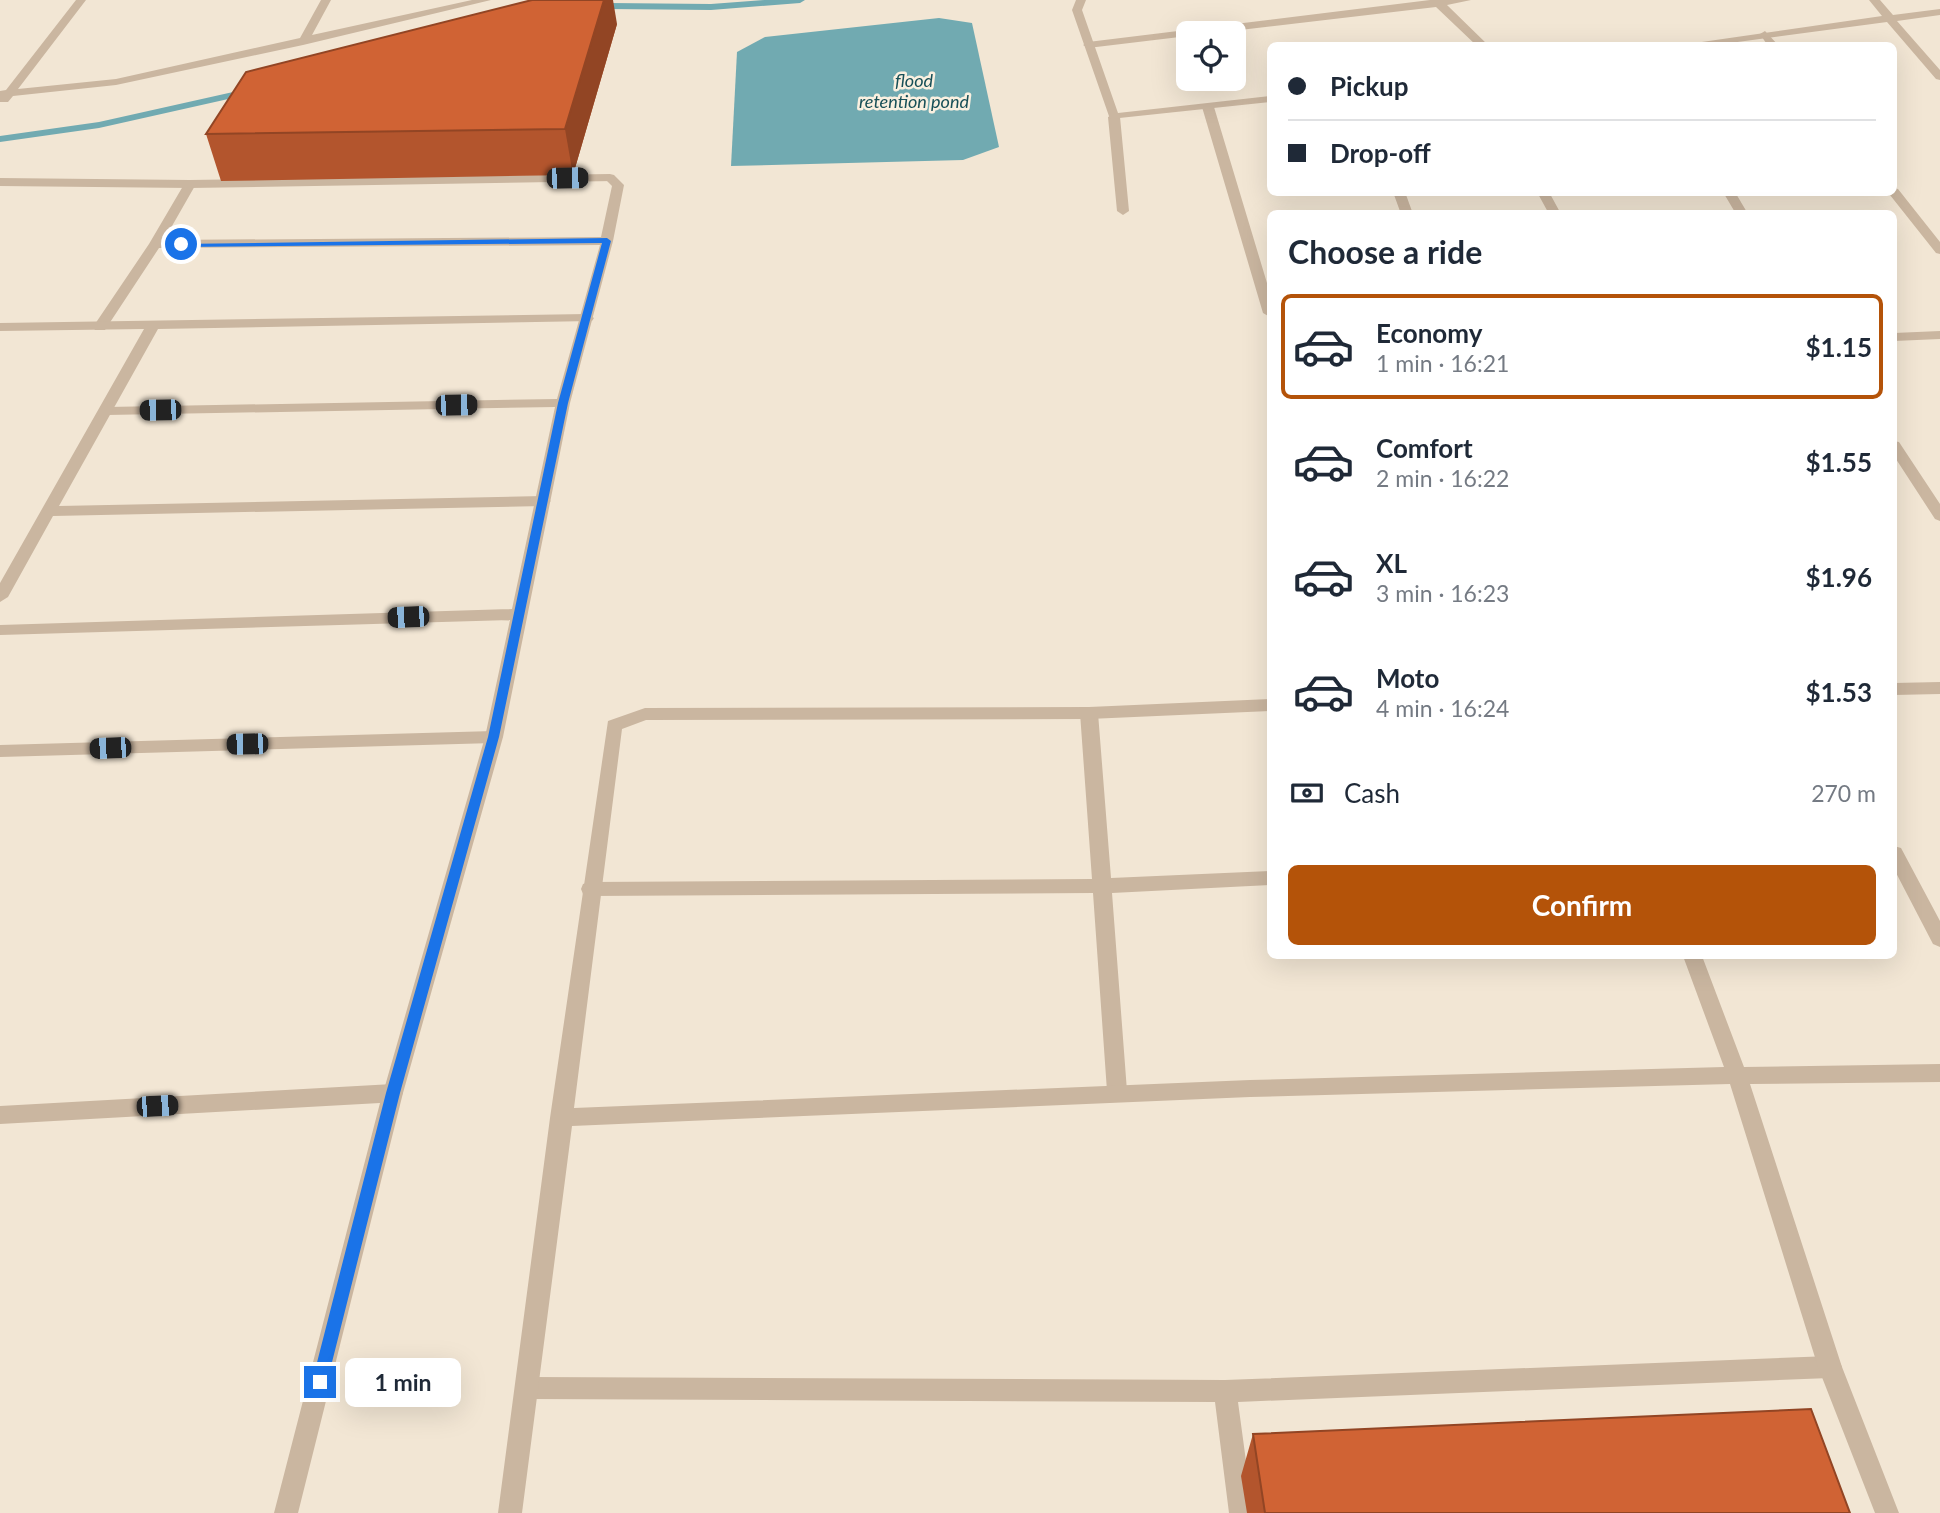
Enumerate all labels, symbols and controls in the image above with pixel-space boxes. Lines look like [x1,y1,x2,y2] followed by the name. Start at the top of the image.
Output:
[1176,21,1246,91] map controls
[1176,21,1246,91] button: locate
[859,69,969,112] water label: flood retention pond
[1330,70,1409,102] text: Pickup
[1330,137,1431,169] text: Drop-off
[546,167,589,189] car
[165,228,197,260] route start
[1288,232,1482,271] text: Choose a ride
[1292,315,1355,378] icon: car
[1376,317,1482,349] text: Economy
[1806,331,1872,363] text: $1.15
[1376,349,1509,377] text: 1 min · 16:21
[435,394,478,416] car
[139,399,182,421] car
[1292,430,1355,493] icon: car
[1376,432,1473,464] text: Comfort
[1806,446,1872,478] text: $1.55
[1376,464,1509,492] text: 2 min · 16:22
[1292,545,1355,608] icon: car
[1376,547,1407,579] text: XL
[1806,561,1872,593] text: $1.96
[1376,579,1509,607] text: 3 min · 16:23
[387,606,430,628] car
[1292,660,1355,723] icon: car
[1376,662,1439,694] text: Moto
[1806,676,1872,708] text: $1.53
[1376,694,1509,722] text: 4 min · 16:24
[226,733,269,755] car
[89,737,132,759] car
[1288,774,1326,812] icon: cash
[1344,777,1400,809] text: Cash
[1811,779,1876,807] text: 270 m
[1288,865,1876,945] button: Confirm
[136,1094,179,1118] car
[344,1358,460,1406] callout: 1 min
[304,1366,336,1398] route end
[374,1368,432,1396] text: 1 min

